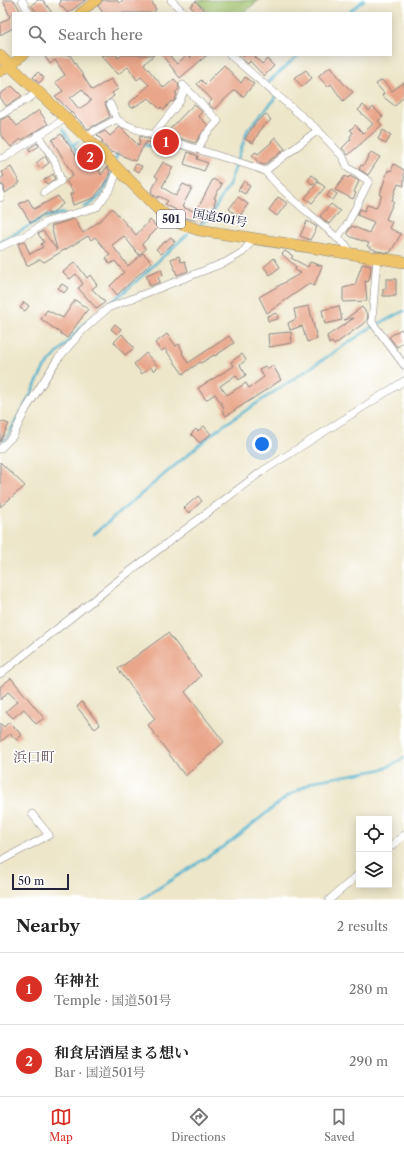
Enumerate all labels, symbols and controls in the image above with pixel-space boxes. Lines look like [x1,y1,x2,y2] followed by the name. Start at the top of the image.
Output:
[12,12,392,56] search box
[26,23,48,45] icon: search
[58,25,143,44] text: Search here
[153,127,179,157] pin: 1
[77,142,103,172] pin: 2
[192,205,249,230] street label: 国道501号
[157,210,185,228] road number: 501
[252,434,272,454] your location
[13,748,55,766] district label: 浜口町
[356,816,392,888] map controls
[356,816,392,852] button: locate
[356,852,392,888] button: layers
[12,872,69,891] scale bar
[18,874,44,888] text: 50 m
[16,916,80,936] text: Nearby
[337,918,388,934] text: 2 results
[54,971,99,990] text: 年神社
[26,981,32,997] text: 1
[349,981,388,997] text: 280 m
[54,992,171,1008] text: Temple · 国道501号
[54,1043,189,1062] text: 和食居酒屋まる想い
[25,1053,33,1069] text: 2
[349,1053,388,1069] text: 290 m
[54,1064,146,1080] text: Bar · 国道501号
[49,1106,73,1144] tab: Map
[171,1106,226,1144] tab: Directions
[324,1106,355,1144] tab: Saved

